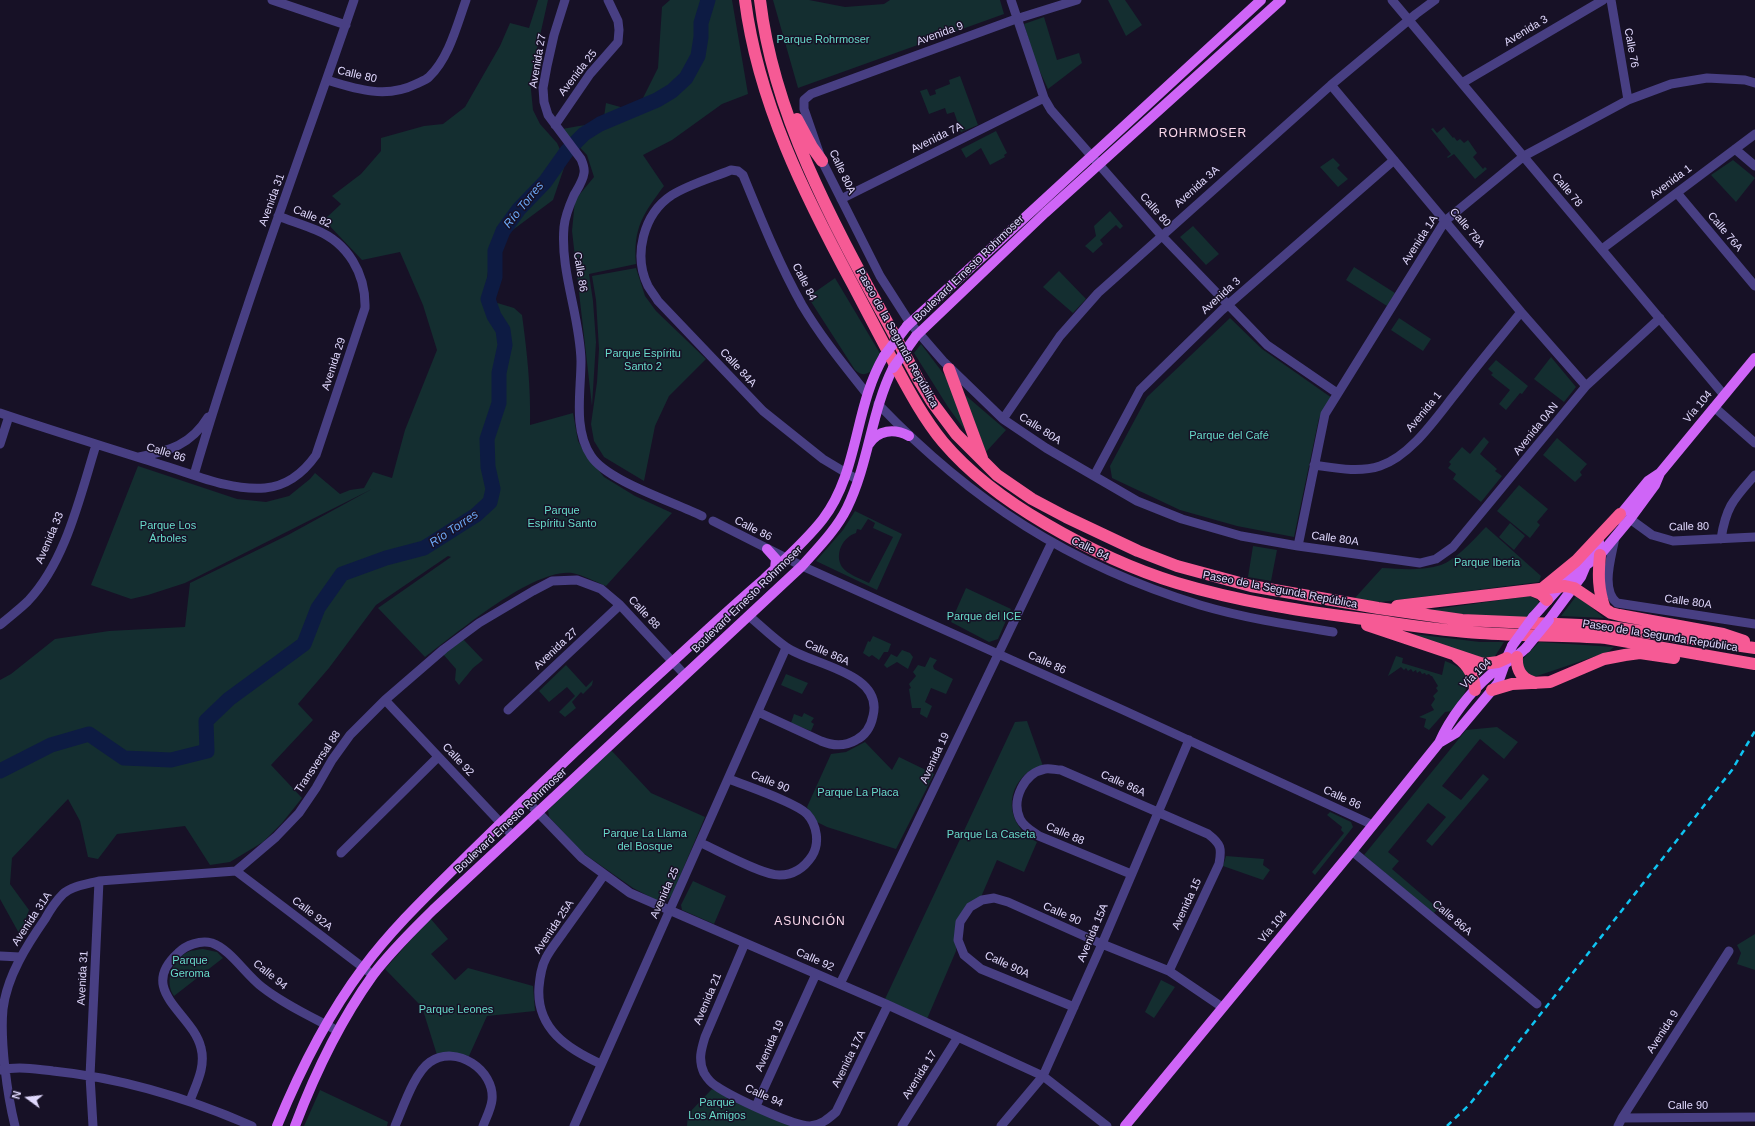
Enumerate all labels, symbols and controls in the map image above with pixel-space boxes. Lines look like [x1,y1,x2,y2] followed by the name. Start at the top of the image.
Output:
[1502,13,1550,49] street label: Avenida 3
[915,19,965,49] street label: Avenida 9
[1621,27,1641,69] street label: Calle 76
[527,33,549,89] street label: Avenida 27
[777,33,869,47] park label: Parque Rohrmoser
[556,47,600,99] street label: Avenida 25
[336,64,378,86] street label: Calle 80
[909,120,965,156] street label: Avenida 7A
[1159,127,1247,141] district label: ROHRMOSER
[826,148,858,196] street label: Calle 80A
[1648,162,1694,202] street label: Avenida 1
[1172,163,1222,211] street label: Avenida 3A
[1549,170,1585,210] street label: Calle 78
[256,172,288,228] street label: Avenida 31
[501,179,547,231] water label: Río Torres
[1137,190,1173,230] street label: Calle 80
[291,203,333,231] street label: Calle 82
[1447,205,1487,251] street label: Calle 78A
[1705,209,1745,255] street label: Calle 76A
[911,213,1027,325] street label: Boulevard Ernesto Rohrmoser
[1399,213,1441,267] street label: Avenida 1A
[570,251,590,293] street label: Calle 86
[789,261,819,303] street label: Calle 84
[853,266,941,410] street label: Paseo de la Segunda República
[1198,275,1244,317] street label: Avenida 3
[319,336,349,392] street label: Avenida 29
[717,346,759,390] street label: Calle 84A
[605,347,681,373] park label: Parque Espíritu Santo 2
[1681,388,1715,426] street label: Vía 104
[1403,389,1445,435] street label: Avenida 1
[1511,400,1561,458] street label: Avenida 0AN
[1016,410,1064,448] street label: Calle 80A
[1189,429,1269,443] park label: Parque del Café
[145,441,187,465] street label: Calle 86
[527,504,597,530] park label: Parque Espíritu Santo
[427,507,481,551] water label: Río Torres
[33,510,67,566] street label: Avenida 33
[732,514,774,544] street label: Calle 86
[140,519,196,545] park label: Parque Los Árboles
[1669,520,1709,534] street label: Calle 80
[1310,529,1360,549] street label: Calle 80A
[1069,534,1111,564] street label: Calle 84
[689,544,805,656] street label: Boulevard Ernesto Rohrmoser
[1454,556,1520,570] park label: Parque Iberia
[1202,569,1358,611] street label: Paseo de la Segunda República
[1663,592,1713,612] street label: Calle 80A
[625,594,663,632] street label: Calle 88
[947,610,1021,624] park label: Parque del ICE
[1581,617,1739,655] street label: Paseo de la Segunda República
[531,625,581,673] street label: Avenida 27
[803,637,851,669] street label: Calle 86A
[1026,649,1068,677] street label: Calle 86
[1458,656,1494,692] street label: Vía 104
[292,728,344,796] street label: Transversal 88
[917,730,953,786] street label: Avenida 19
[439,741,477,779] street label: Calle 92
[452,766,570,876] street label: Boulevard Ernesto Rohrmoser
[749,768,791,796] street label: Calle 90
[1099,768,1147,800] street label: Calle 86A
[1321,783,1363,813] street label: Calle 86
[817,786,899,800] park label: Parque La Placa
[1044,820,1086,848] street label: Calle 88
[603,827,687,853] park label: Parque La Llama del Bosque
[947,828,1035,842] park label: Parque La Caseta
[648,865,682,921] street label: Avenida 25
[1169,876,1205,932] street label: Avenida 15
[9,890,55,948] street label: Avenida 31A
[289,894,335,934] street label: Calle 92A
[531,898,577,956] street label: Avenida 25A
[1429,898,1475,938] street label: Calle 86A
[1041,900,1083,928] street label: Calle 90
[1075,902,1111,964] street label: Avenida 15A
[1256,908,1290,946] street label: Vía 104
[774,915,846,929] district label: ASUNCIÓN
[794,946,836,974] street label: Calle 92
[983,949,1031,981] street label: Calle 90A
[75,950,91,1006] street label: Avenida 31
[170,954,210,980] park label: Parque Geroma
[250,957,290,993] street label: Calle 94
[691,971,725,1027] street label: Avenida 21
[419,1003,493,1017] park label: Parque Leones
[1644,1008,1682,1056] street label: Avenida 9
[753,1018,787,1074] street label: Avenida 19
[829,1028,869,1090] street label: Avenida 17A
[900,1048,940,1102] street label: Avenida 17
[8,1078,48,1118] north arrow
[743,1082,785,1110] street label: Calle 94
[10,1090,23,1100] text: N
[688,1096,746,1122] park label: Parque Los Amigos
[1668,1099,1708,1113] street label: Calle 90

